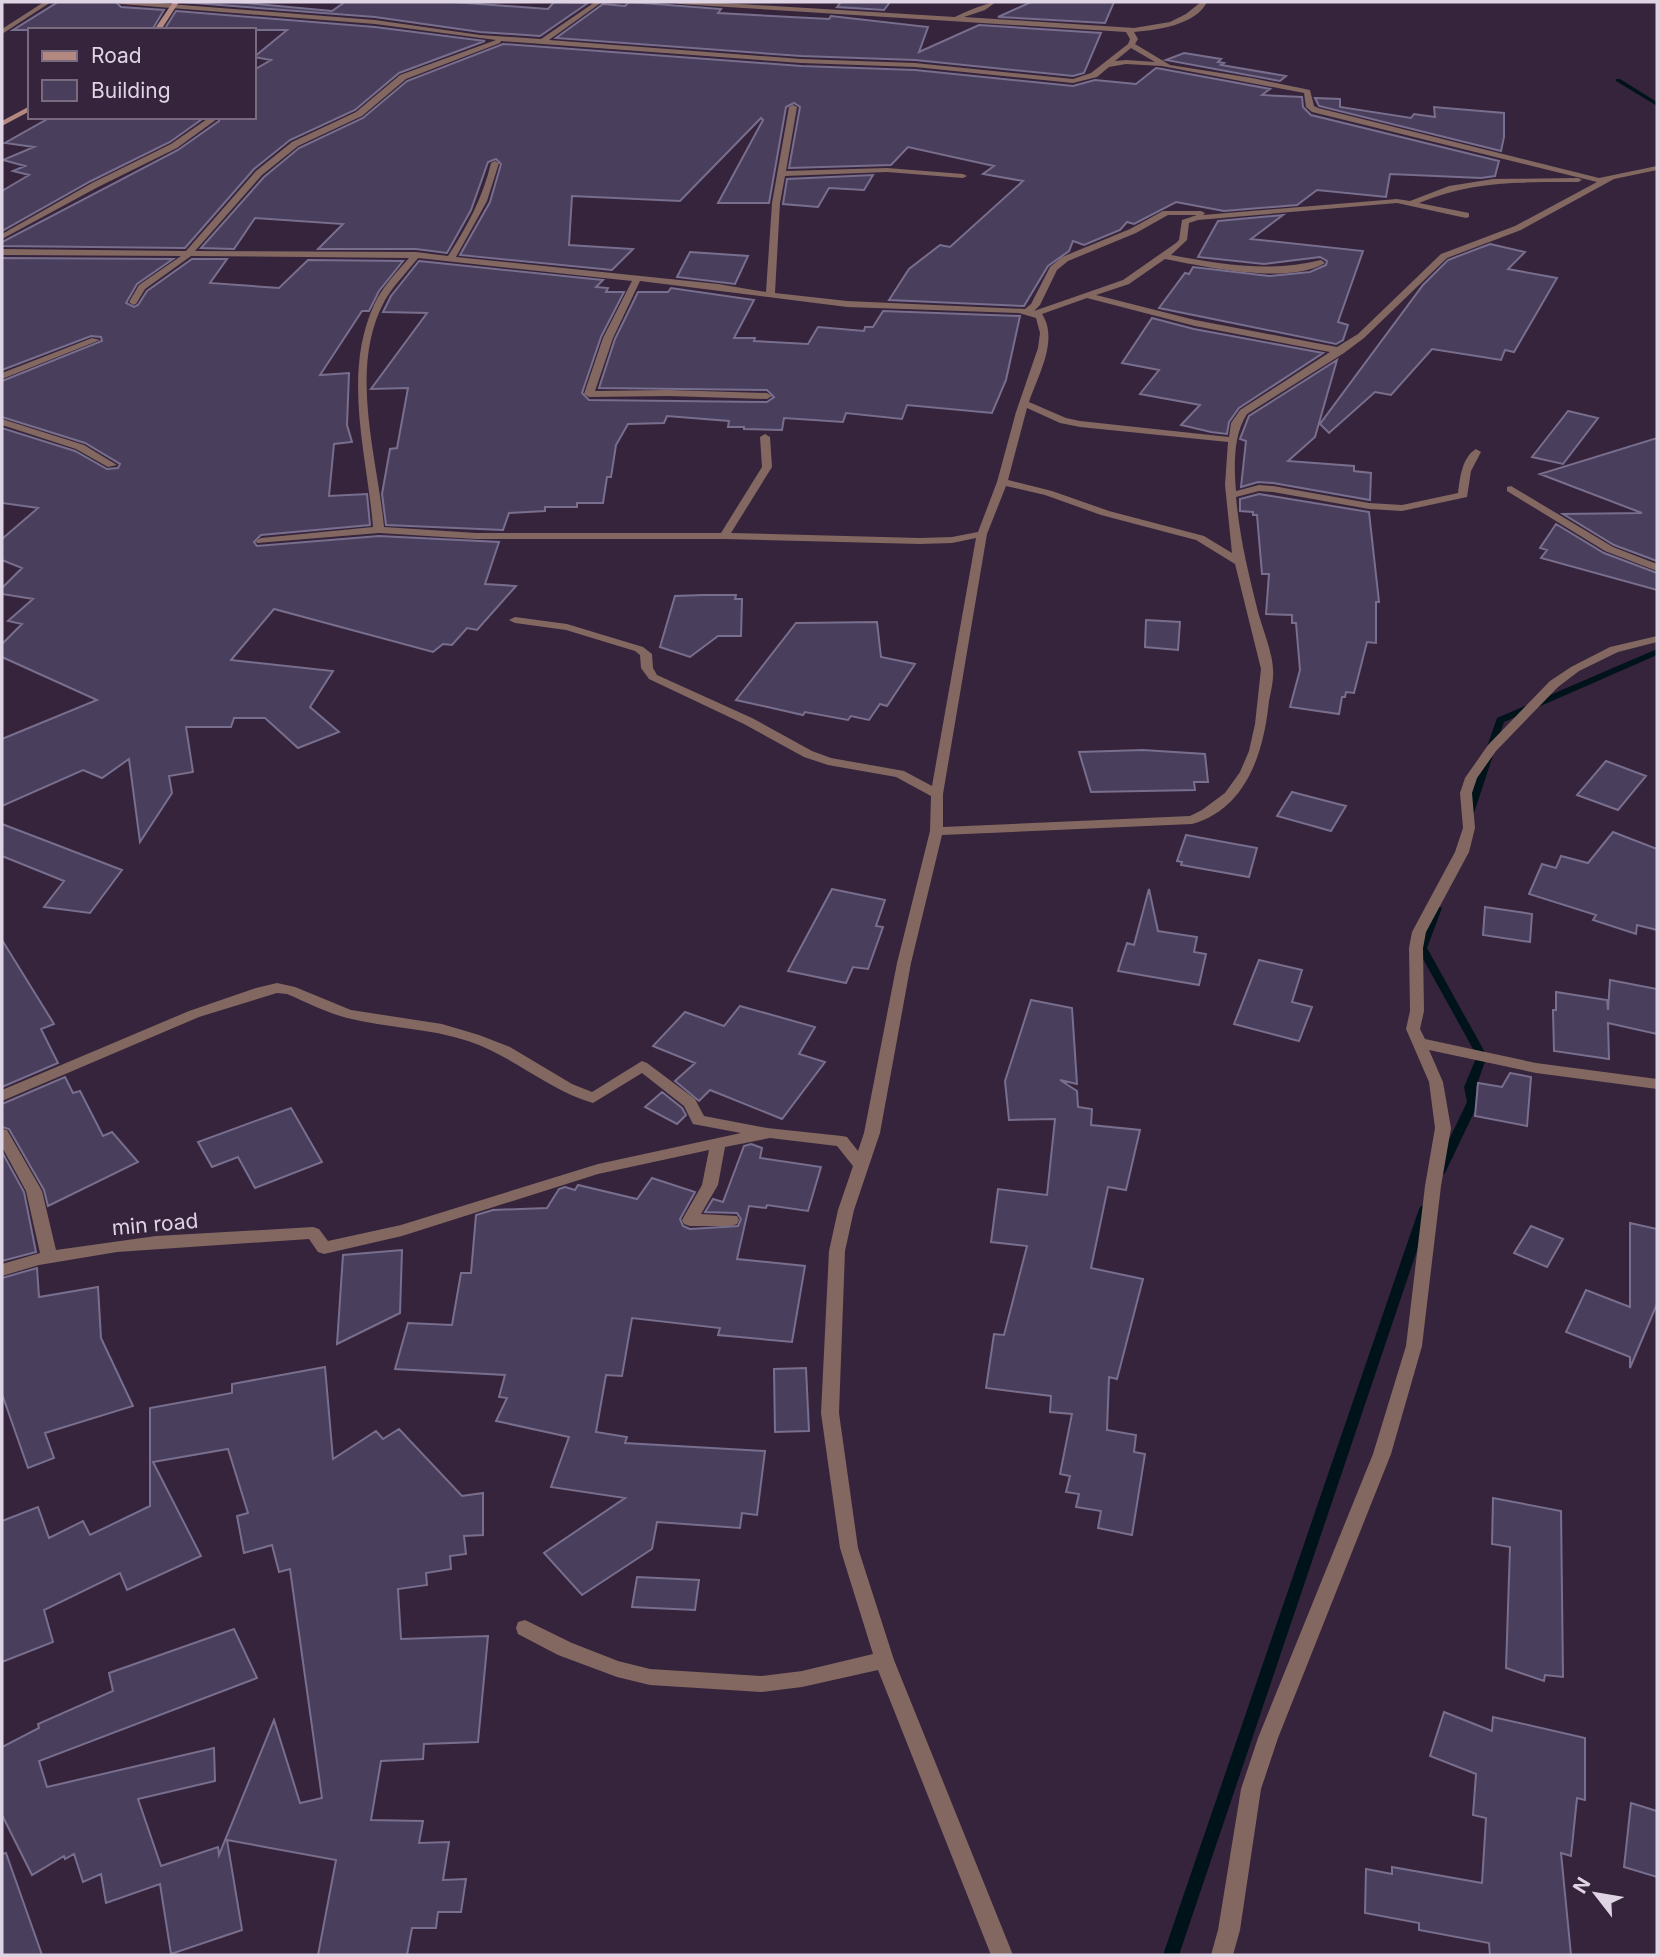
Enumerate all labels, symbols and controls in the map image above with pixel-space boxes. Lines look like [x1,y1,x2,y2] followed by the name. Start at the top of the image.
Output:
[28,28,256,119] legend
[91,43,142,68] text: Road
[91,78,171,103] text: Building
[111,1208,199,1240] street label: min road
[1561,1859,1631,1929] north arrow
[1568,1873,1595,1898] text: N

